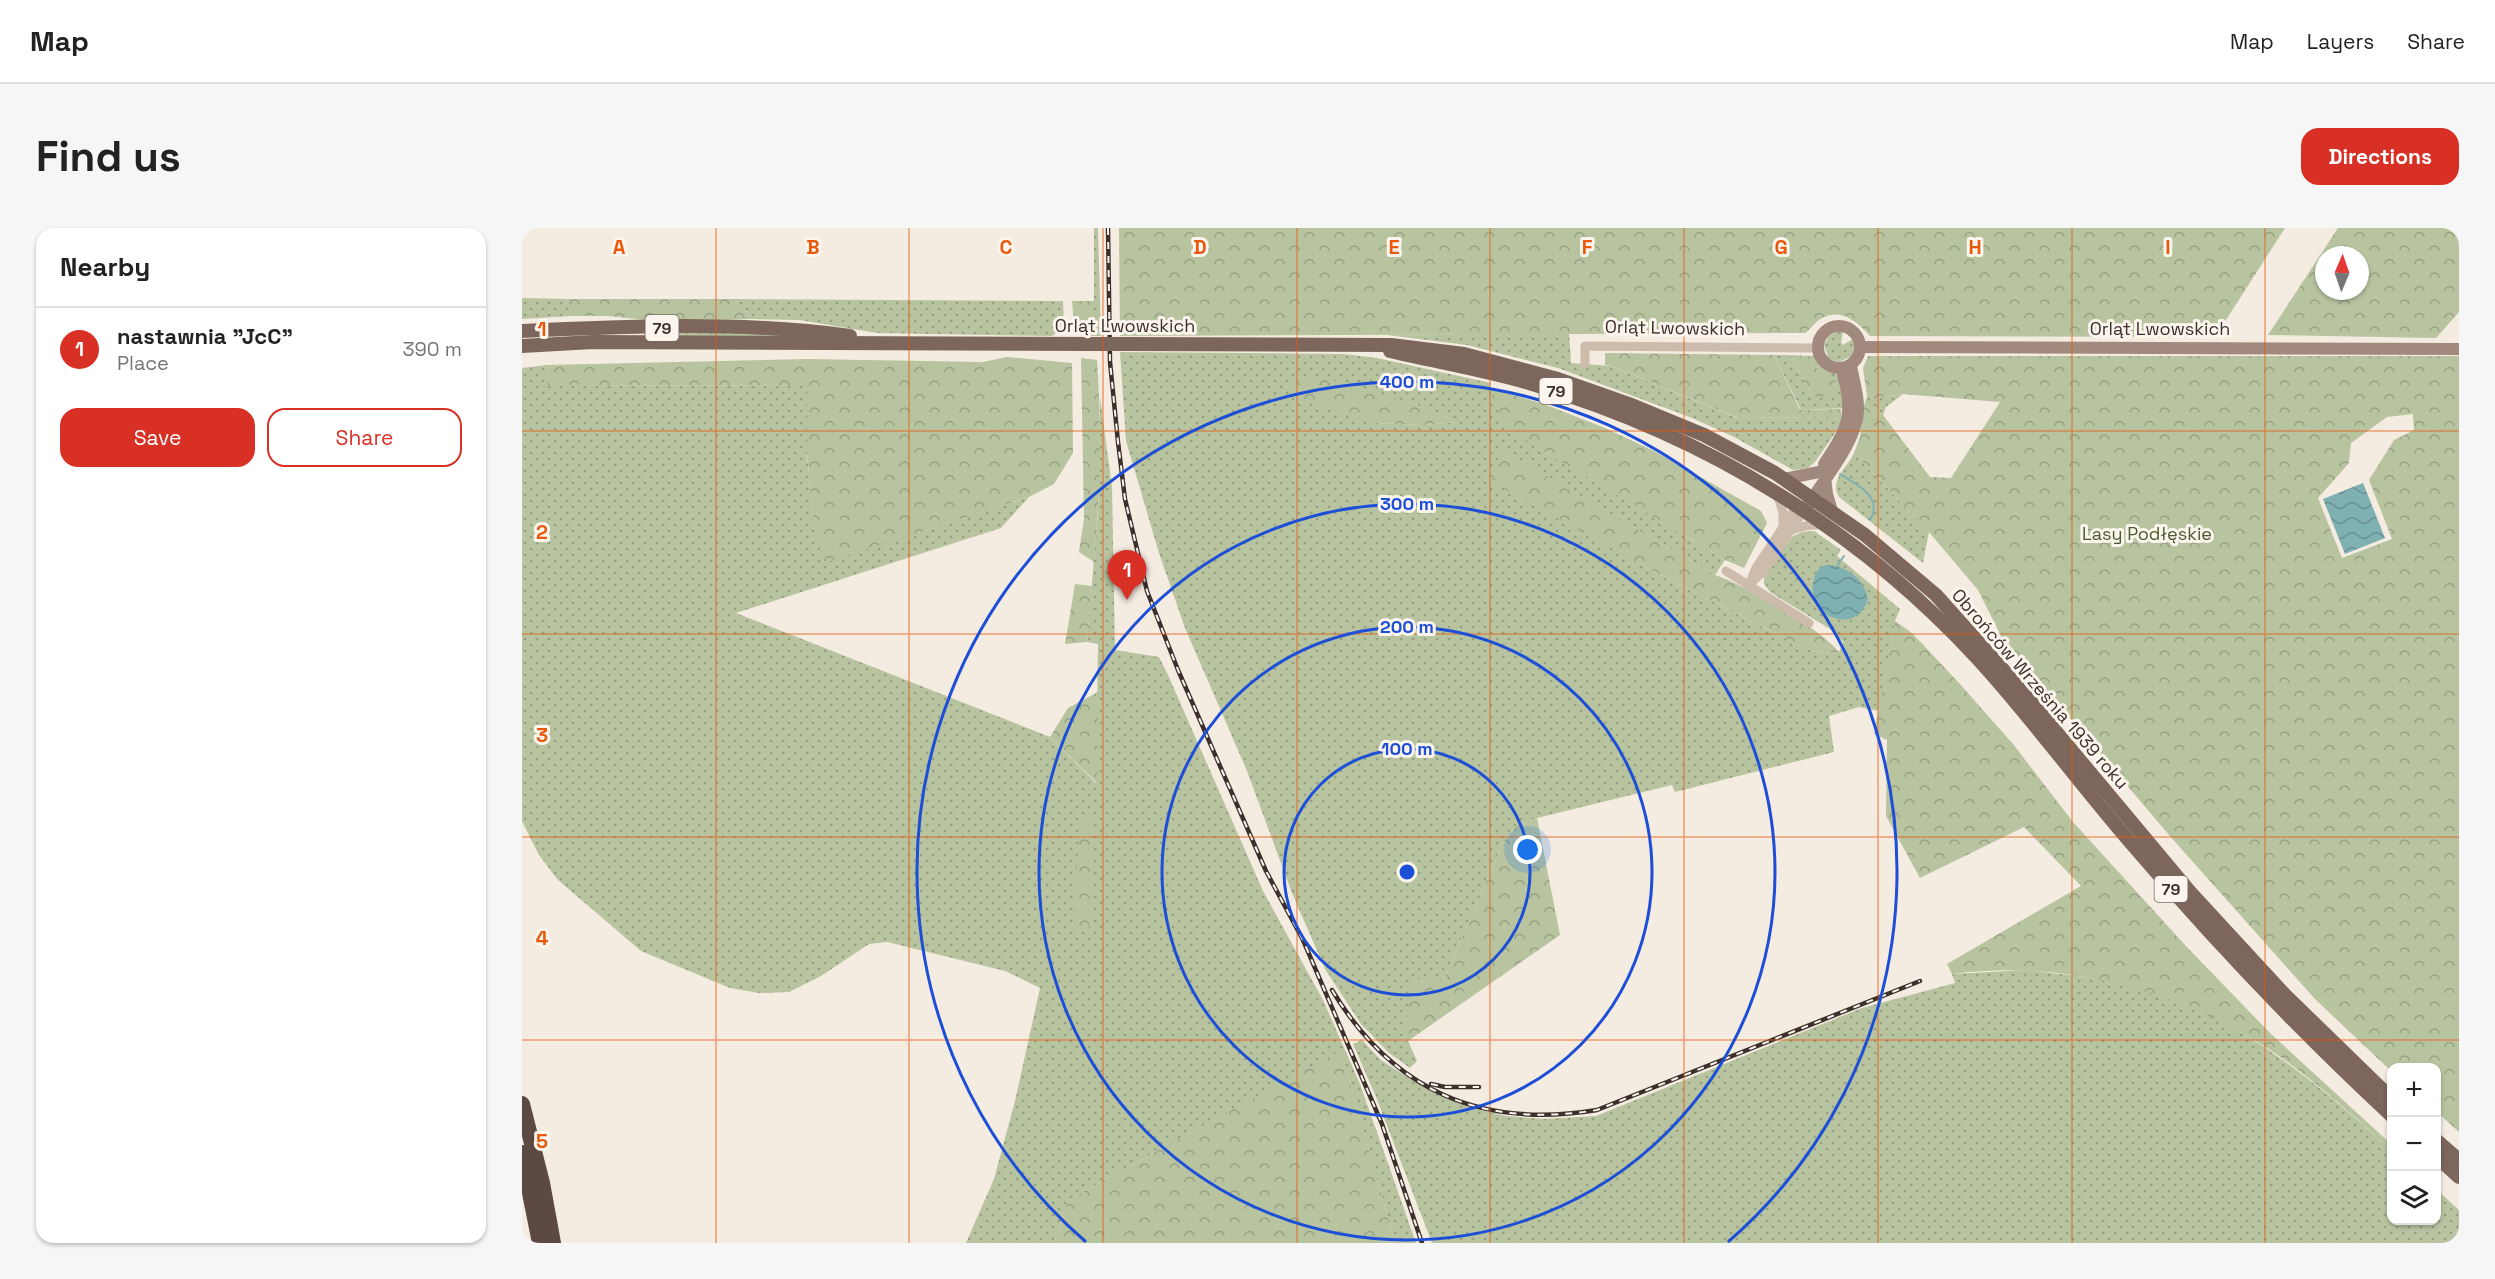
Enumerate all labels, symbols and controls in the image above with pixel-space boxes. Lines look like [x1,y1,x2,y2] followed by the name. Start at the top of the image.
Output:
[30,23,89,59] text: Map
[2230,28,2274,55] text: Map
[2307,28,2374,55] text: Layers
[2407,28,2465,55] text: Share
[2301,128,2459,185] button: Directions
[36,130,181,183] text: Find us
[613,234,626,260] text: A
[806,234,820,260] text: B
[1000,234,1013,260] text: C
[1193,234,1207,260] text: D
[1388,234,1400,260] text: E
[1582,234,1593,260] text: F
[1774,234,1788,260] text: G
[1968,234,1982,260] text: H
[2165,234,2171,260] text: I
[2315,246,2369,300] north arrow
[60,250,150,284] text: Nearby
[1055,314,1195,337] street label: Orląt Lwowskich
[646,315,678,341] road number: 79
[1605,315,1745,340] street label: Orląt Lwowskich
[537,316,547,342] text: 1
[2090,317,2230,340] street label: Orląt Lwowskich
[117,322,293,350] text: nastawnia "JcC"
[75,336,84,362] text: 1
[403,336,462,362] text: 390 m
[117,350,169,376] text: Place
[1380,370,1434,393] text: 400 m
[1540,378,1572,404] road number: 79
[60,408,255,467] button: Save
[267,408,462,467] button: Share
[1380,492,1434,515] text: 300 m
[536,519,548,545] text: 2
[2082,522,2212,545] park label: Lasy Podłęskie
[1108,550,1146,600] pin: 1
[1947,584,2134,794] street label: Obrońców Września 1939 roku
[1380,615,1434,638] text: 200 m
[536,722,548,748] text: 3
[1381,737,1433,760] text: 100 m
[1513,835,1542,864] your location
[1397,862,1417,882] centre of rings
[2154,876,2188,902] road number: 79
[536,925,549,951] text: 4
[2387,1063,2441,1225] map controls
[2387,1063,2441,1117] button: +
[2387,1117,2441,1171] button: −
[536,1128,548,1154] text: 5
[2387,1171,2441,1225] button: layers

